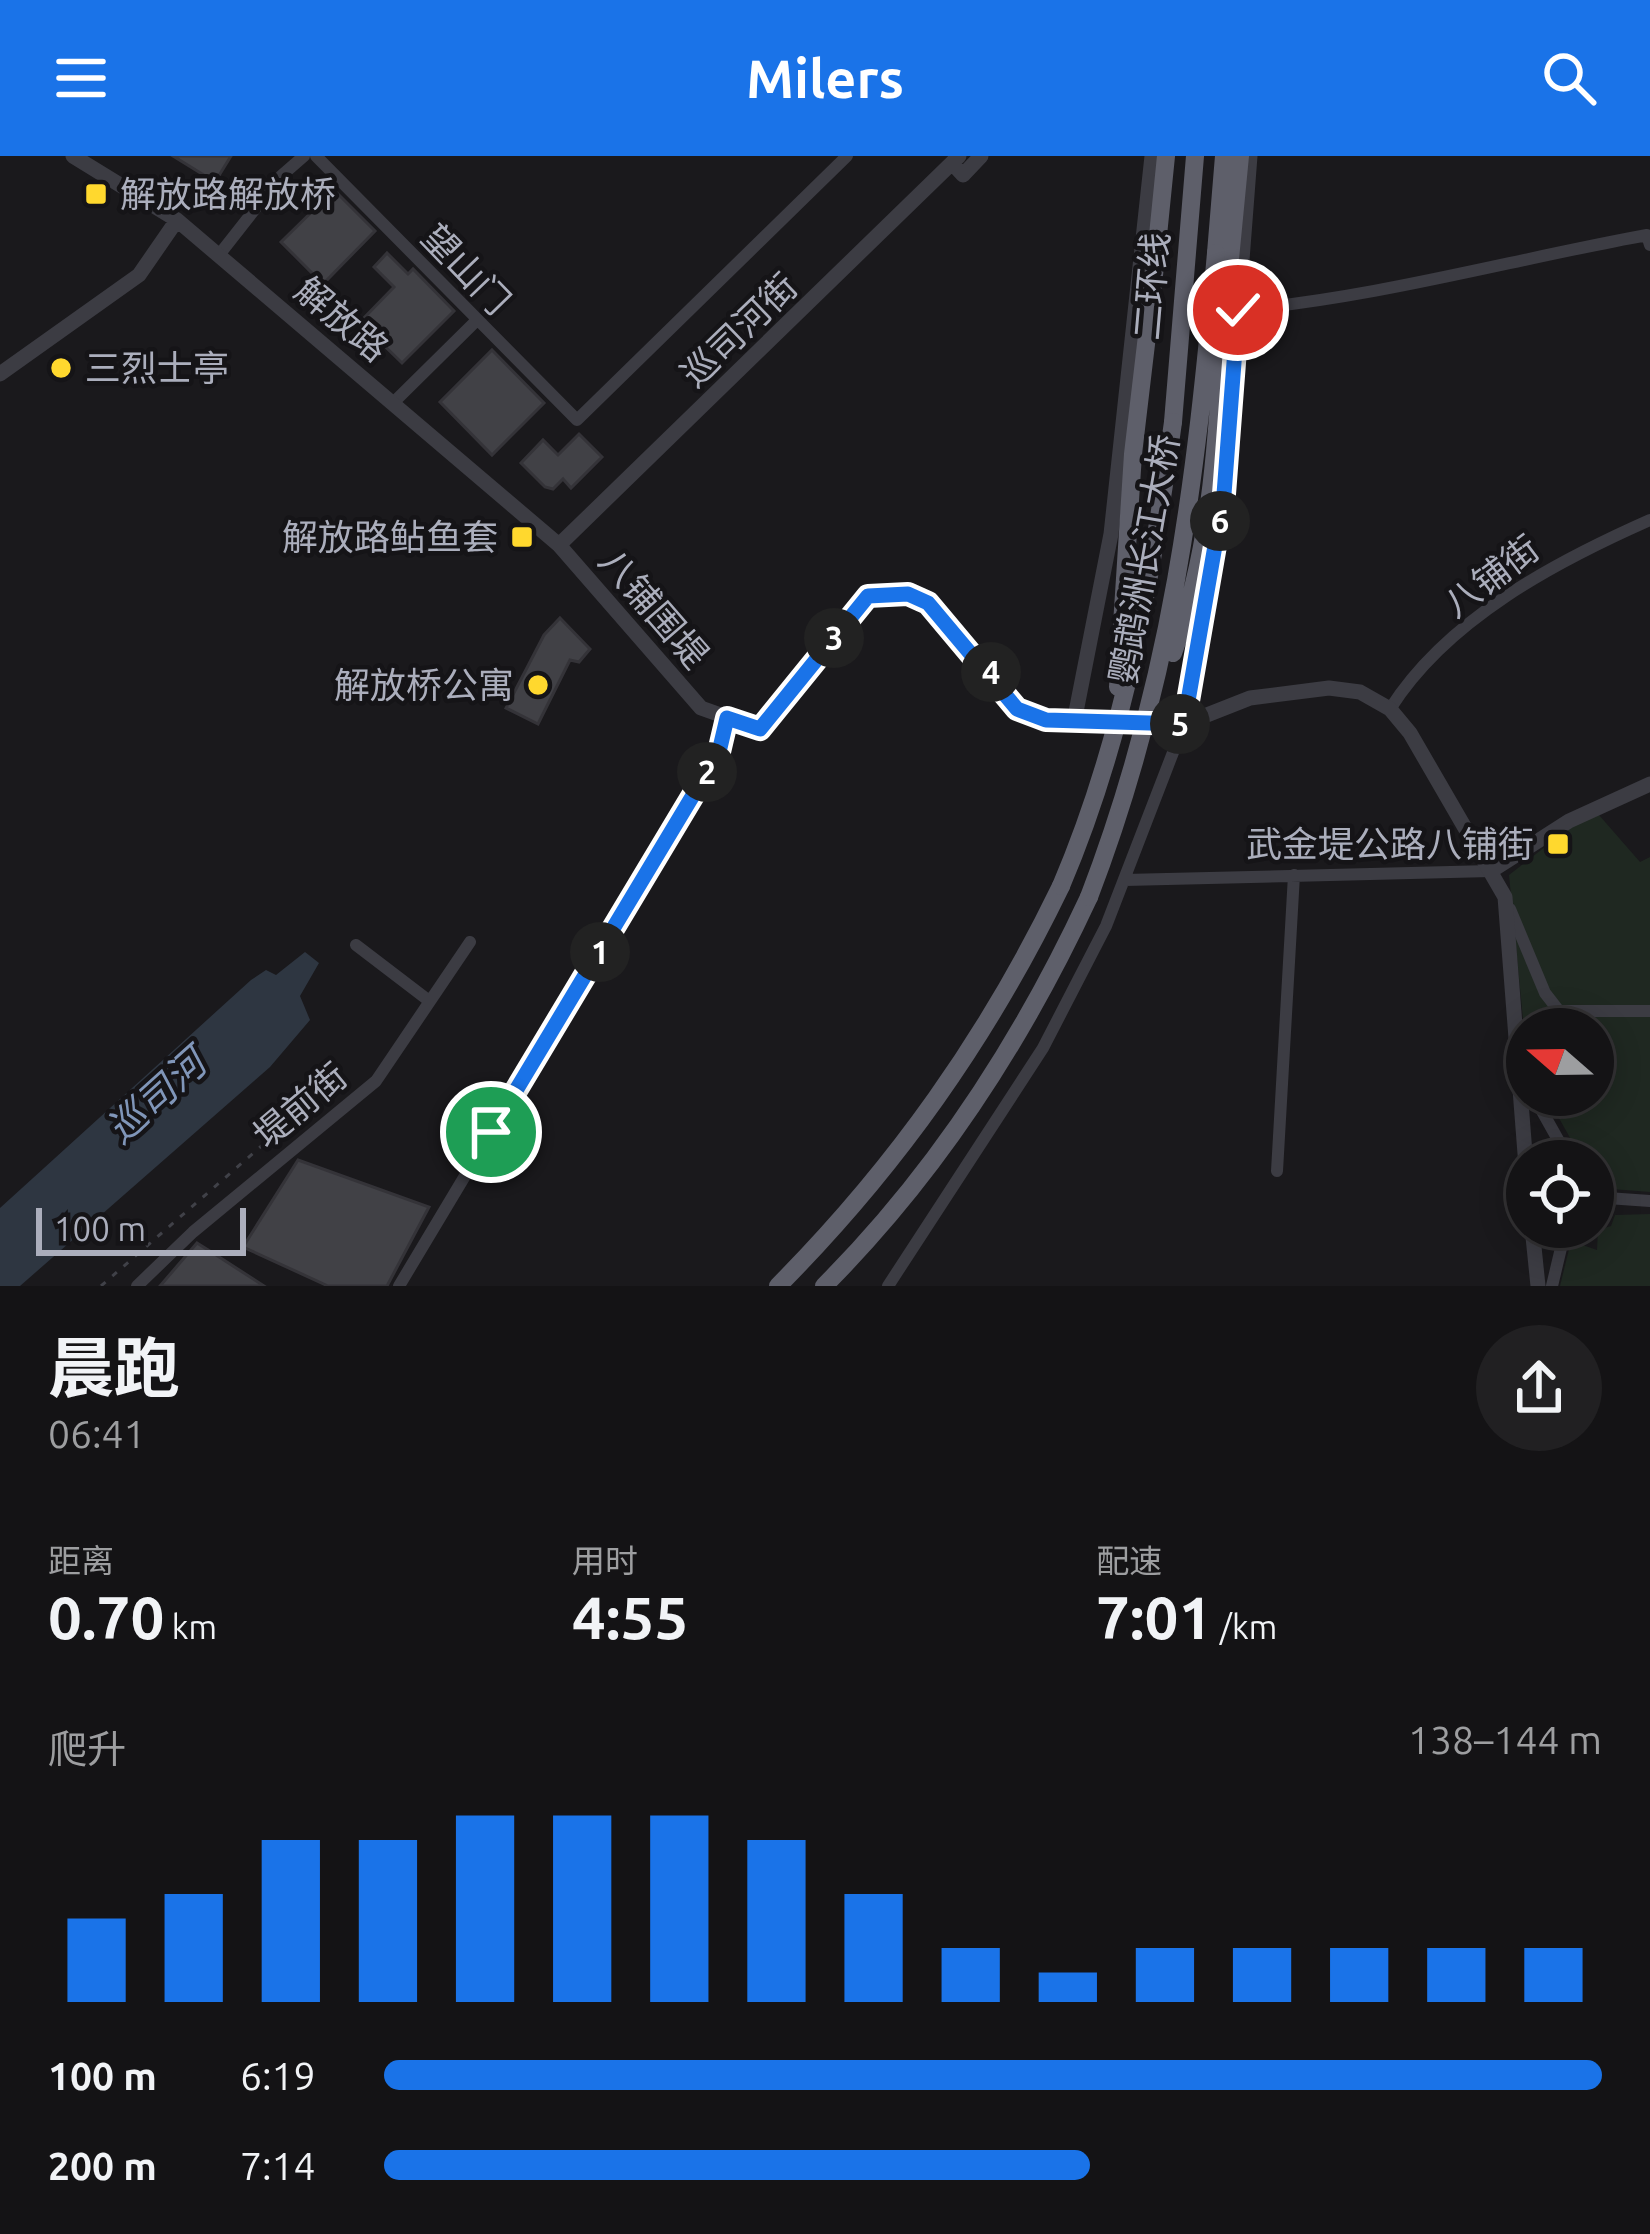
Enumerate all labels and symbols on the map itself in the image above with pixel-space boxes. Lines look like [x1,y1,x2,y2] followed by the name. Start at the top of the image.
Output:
[120,173,336,214] place label: 解放路解放桥
[83,181,109,207] marker: 解放路解放桥
[414,216,519,322] street label: 望山门
[1125,230,1176,342] street label: 二环线
[1187,259,1289,361] pin
[673,265,805,394] street label: 巡司河街
[288,268,397,369] street label: 解放路
[85,347,229,388] place label: 三烈士亭
[48,355,74,381] marker: 三烈士亭
[1101,431,1186,687] street label: 鹦鹉洲长江大桥
[1190,491,1250,551] pin: 6
[282,516,498,557] place label: 解放路鲇鱼套
[509,524,535,550] marker: 解放路鲇鱼套
[1435,527,1546,624] street label: 八铺街
[592,540,717,675] street label: 八铺围堤
[804,608,864,668] pin: 3
[961,642,1021,702] pin: 4
[334,664,514,705] place label: 解放桥公寓
[525,672,551,698] marker: 解放桥公寓
[1150,694,1210,754] pin: 5
[677,742,737,802] pin: 2
[1246,823,1534,864] place label: 武金堤公路八铺街
[1545,831,1571,857] marker: 武金堤公路八铺街
[570,922,630,982] pin: 1
[1506,1008,1614,1116] north arrow
[98,1036,219,1151] water label: 巡司河
[245,1054,354,1155] street label: 堤前街
[440,1081,542,1183] pin
[36,1202,246,1255] scale bar

